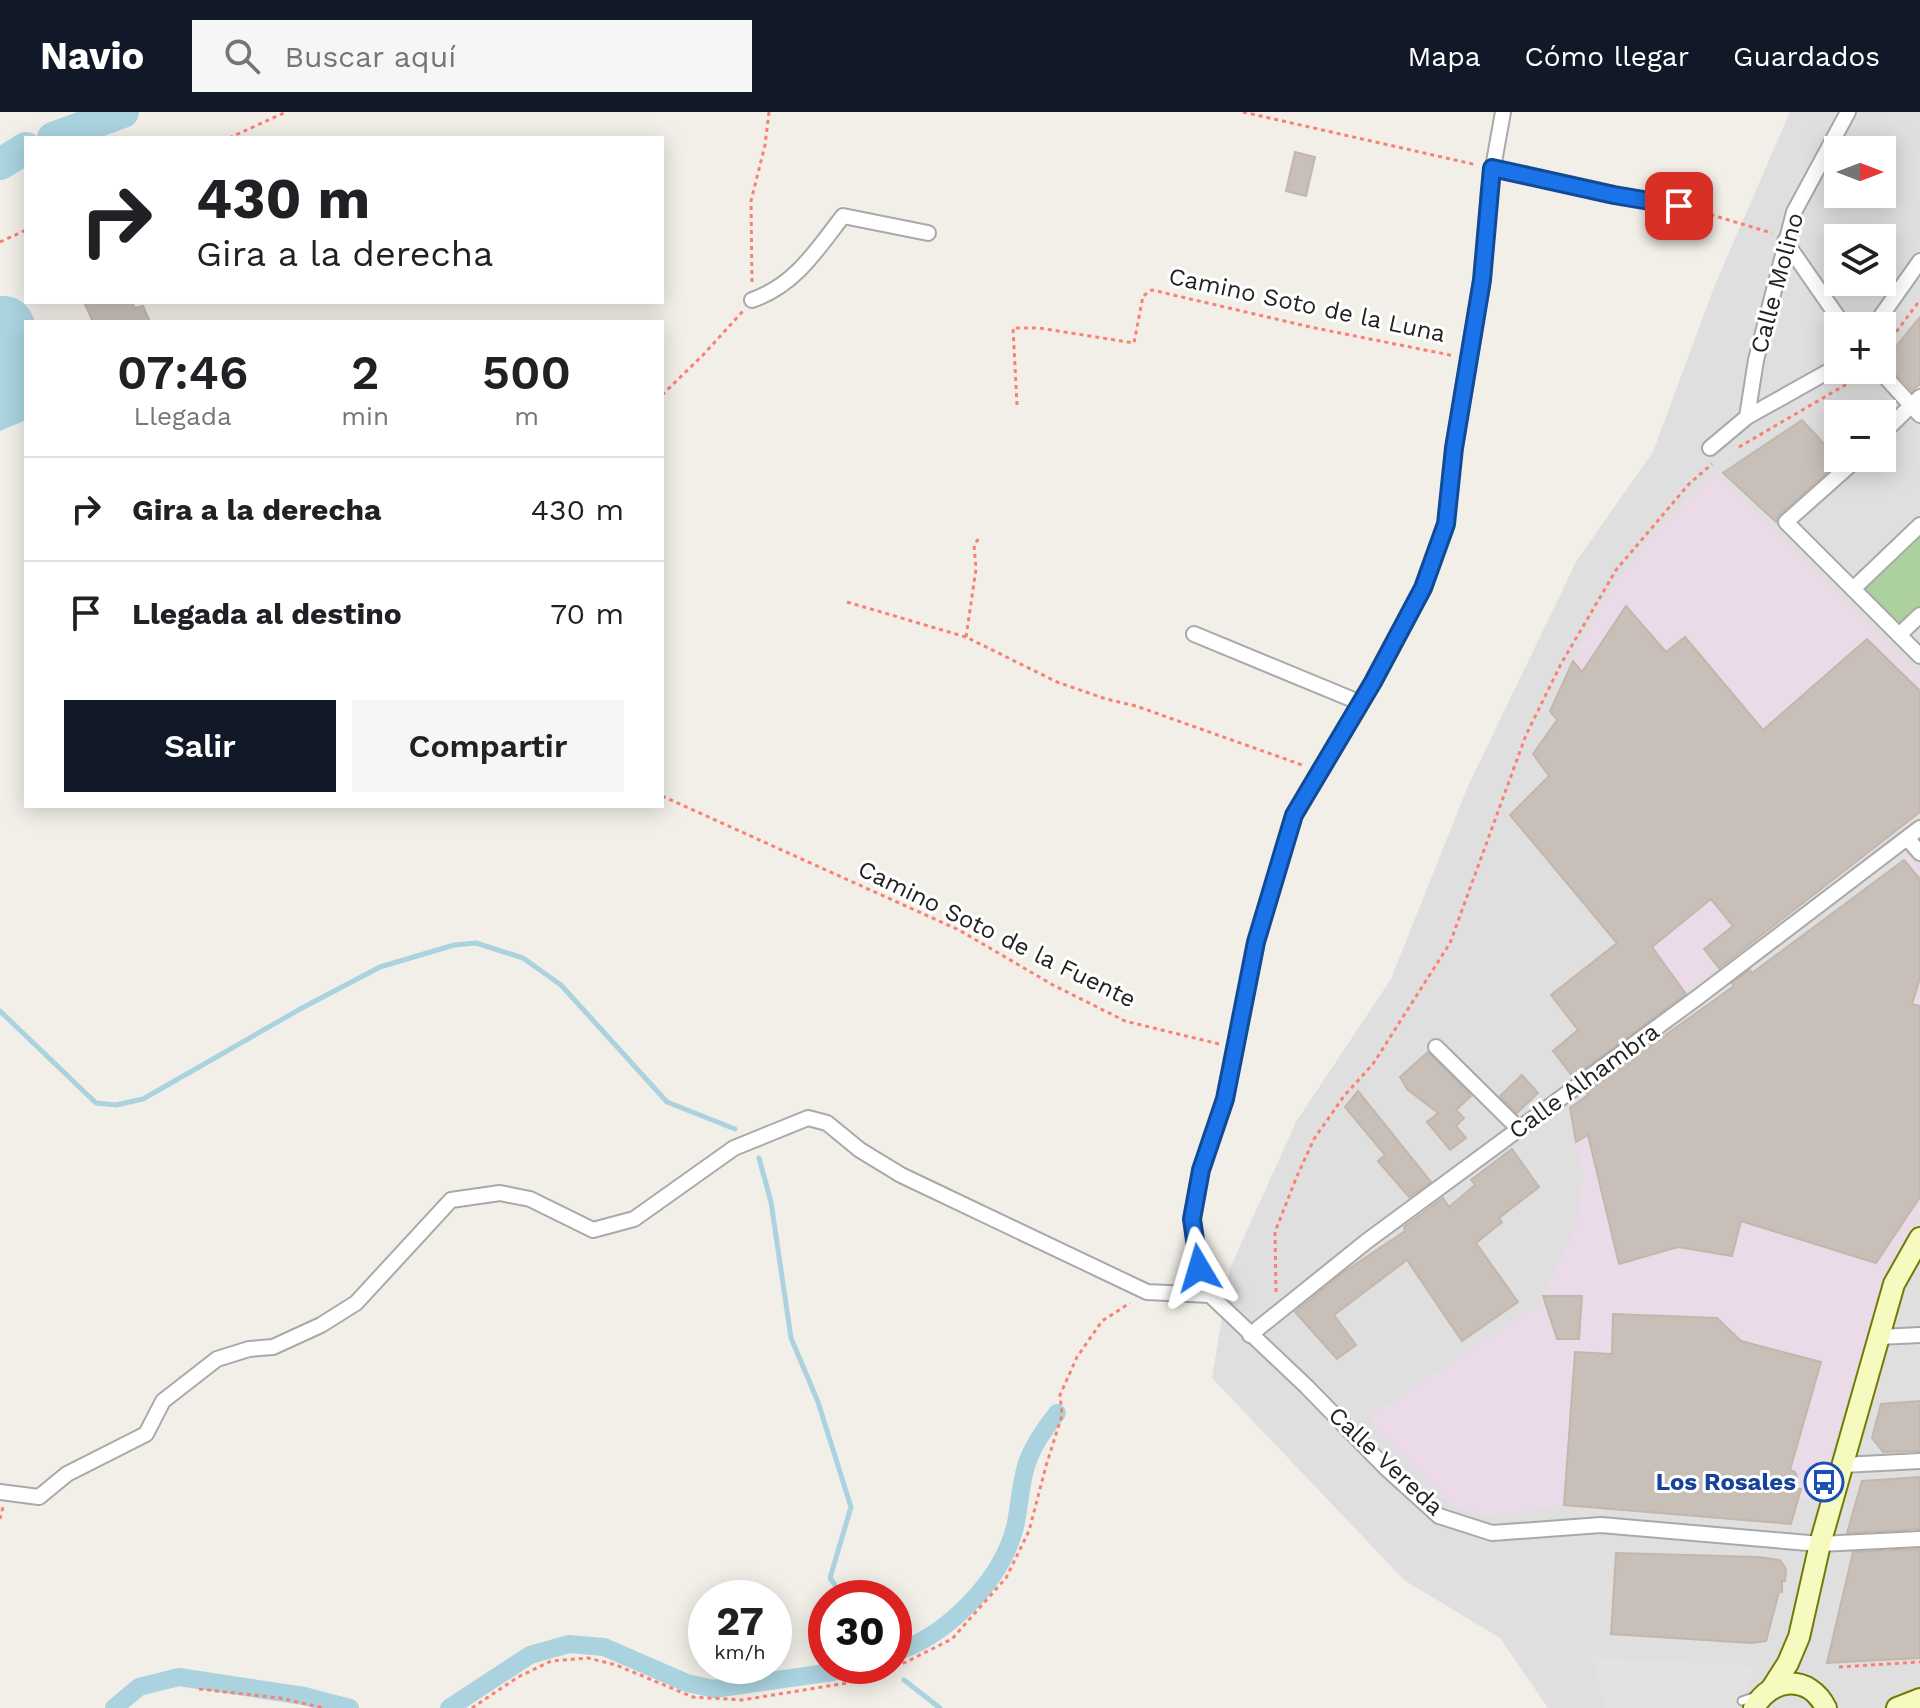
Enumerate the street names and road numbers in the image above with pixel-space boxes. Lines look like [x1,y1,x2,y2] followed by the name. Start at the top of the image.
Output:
[1745,210,1809,356] street label: Calle Molino
[1166,262,1448,348] street label: Camino Soto de la Luna
[854,854,1140,1014] street label: Camino Soto de la Fuente
[1504,1017,1664,1145] street label: Calle Alhambra
[1323,1401,1449,1521] street label: Calle Vereda

